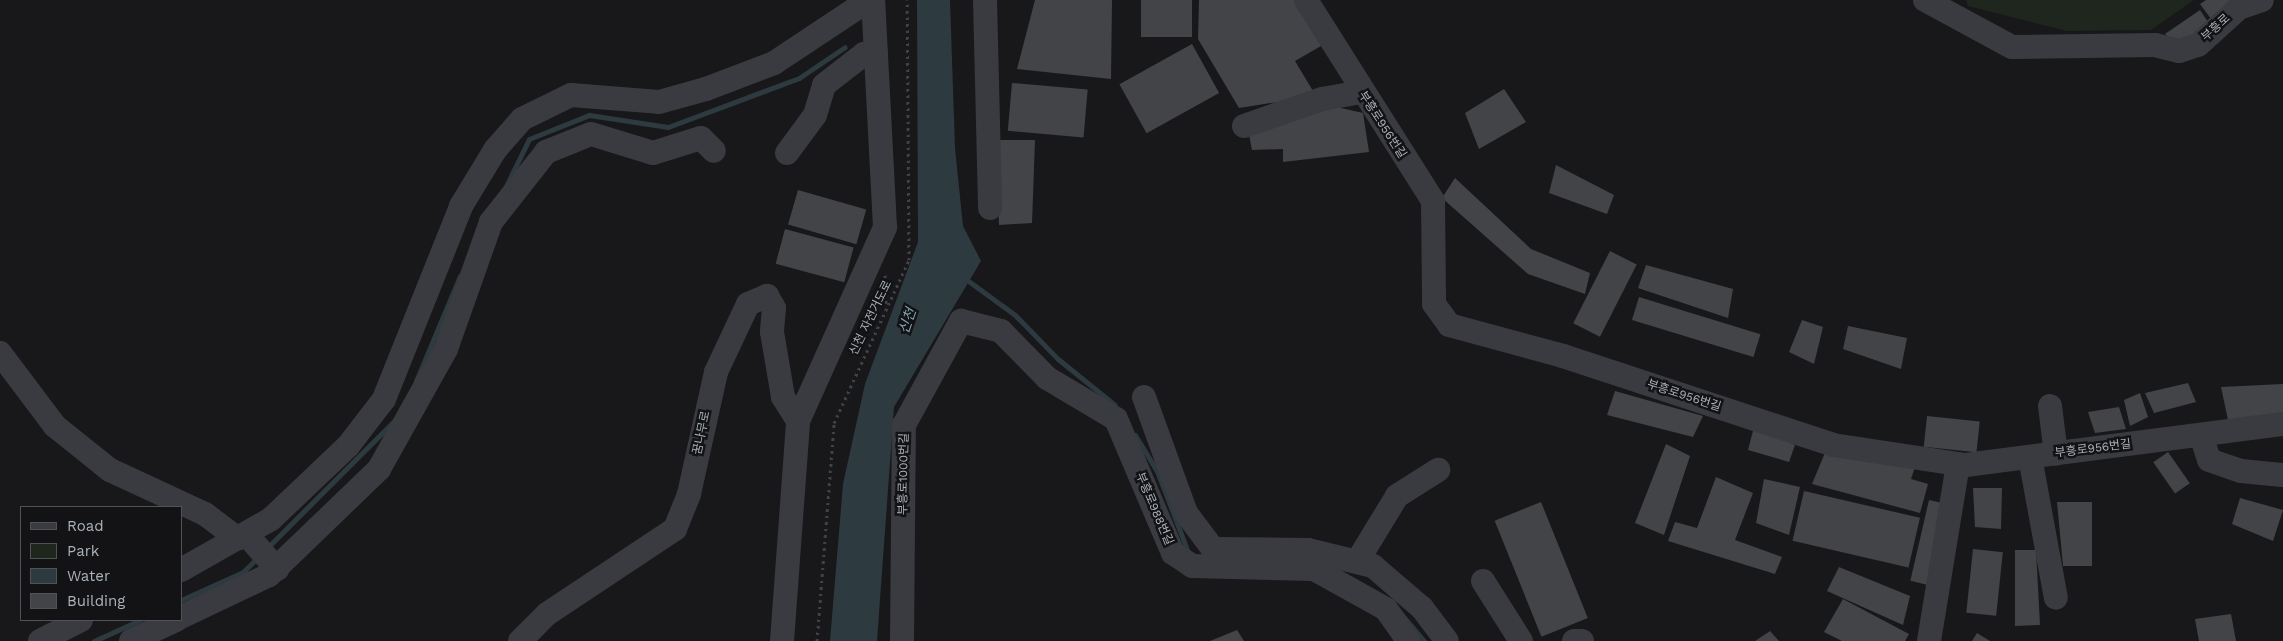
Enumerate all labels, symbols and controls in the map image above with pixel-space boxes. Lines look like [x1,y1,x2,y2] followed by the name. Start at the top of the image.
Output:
[2199,12,2233,44] street label: 부흥로
[1355,89,1409,161] street label: 부흥로956번길
[847,278,895,358] street label: 신천 자전거도로
[895,306,919,336] water label: 신천
[1645,377,1723,415] street label: 부흥로956번길
[690,410,714,456] street label: 꿈나무로
[896,433,912,515] street label: 부흥로1000번길
[2054,437,2132,461] street label: 부흥로956번길
[1132,471,1176,547] street label: 부흥로988번길
[20,506,182,621] legend
[67,517,104,535] text: Road
[67,542,99,560] text: Park
[67,567,110,585] text: Water
[67,592,125,610] text: Building

